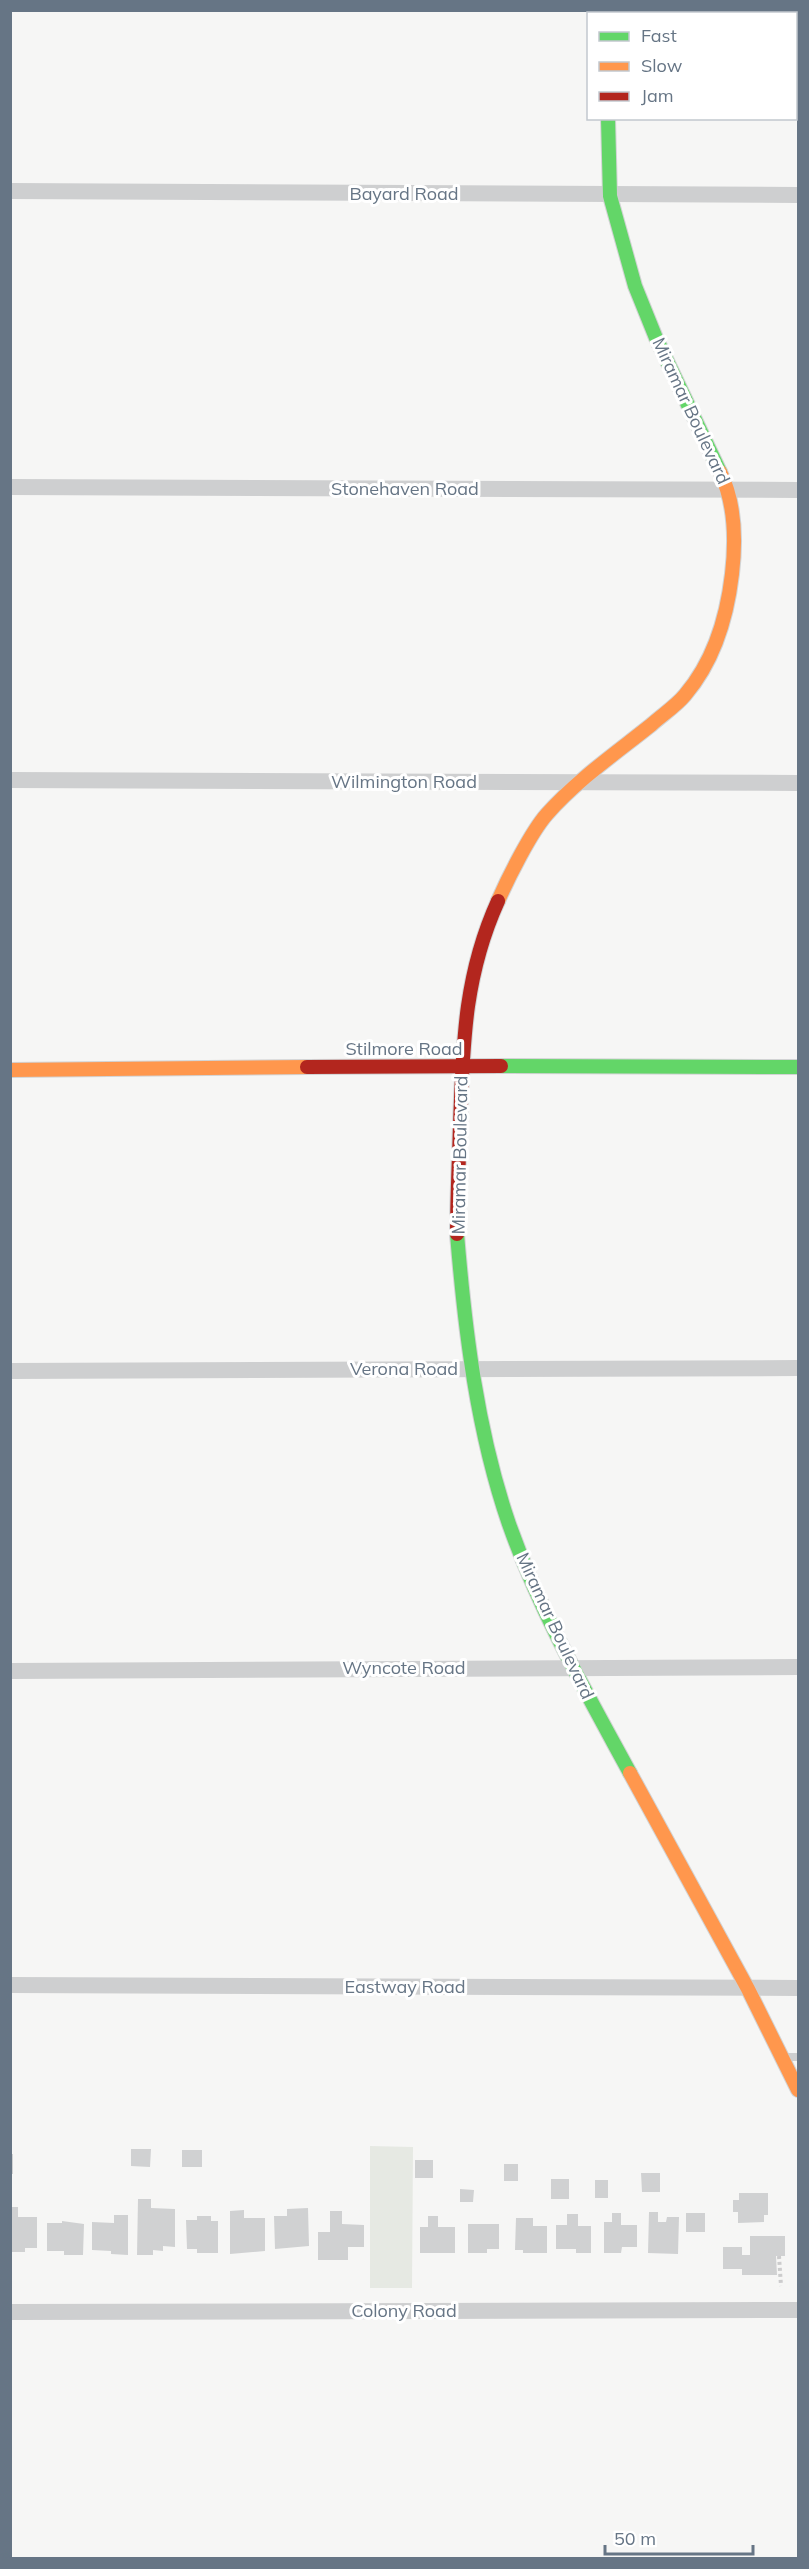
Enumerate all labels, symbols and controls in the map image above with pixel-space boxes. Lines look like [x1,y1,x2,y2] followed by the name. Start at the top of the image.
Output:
[587,12,797,120] legend
[641,24,677,47] text: Fast
[641,54,683,77] text: Slow
[641,84,674,107] text: Jam
[349,182,459,205] street label: Bayard Road
[647,334,735,488] street label: Miramar Boulevard
[331,477,479,500] street label: Stonehaven Road
[331,770,477,793] street label: Wilmington Road
[345,1037,463,1060] street label: Stilmore Road
[447,1075,472,1235] street label: Miramar Boulevard
[350,1357,458,1380] street label: Verona Road
[511,1549,599,1703] street label: Miramar Boulevard
[342,1656,466,1679] street label: Wyncote Road
[344,1975,466,1998] street label: Eastway Road
[351,2299,457,2322] street label: Colony Road
[605,2518,754,2556] scale bar
[614,2527,656,2550] text: 50 m

